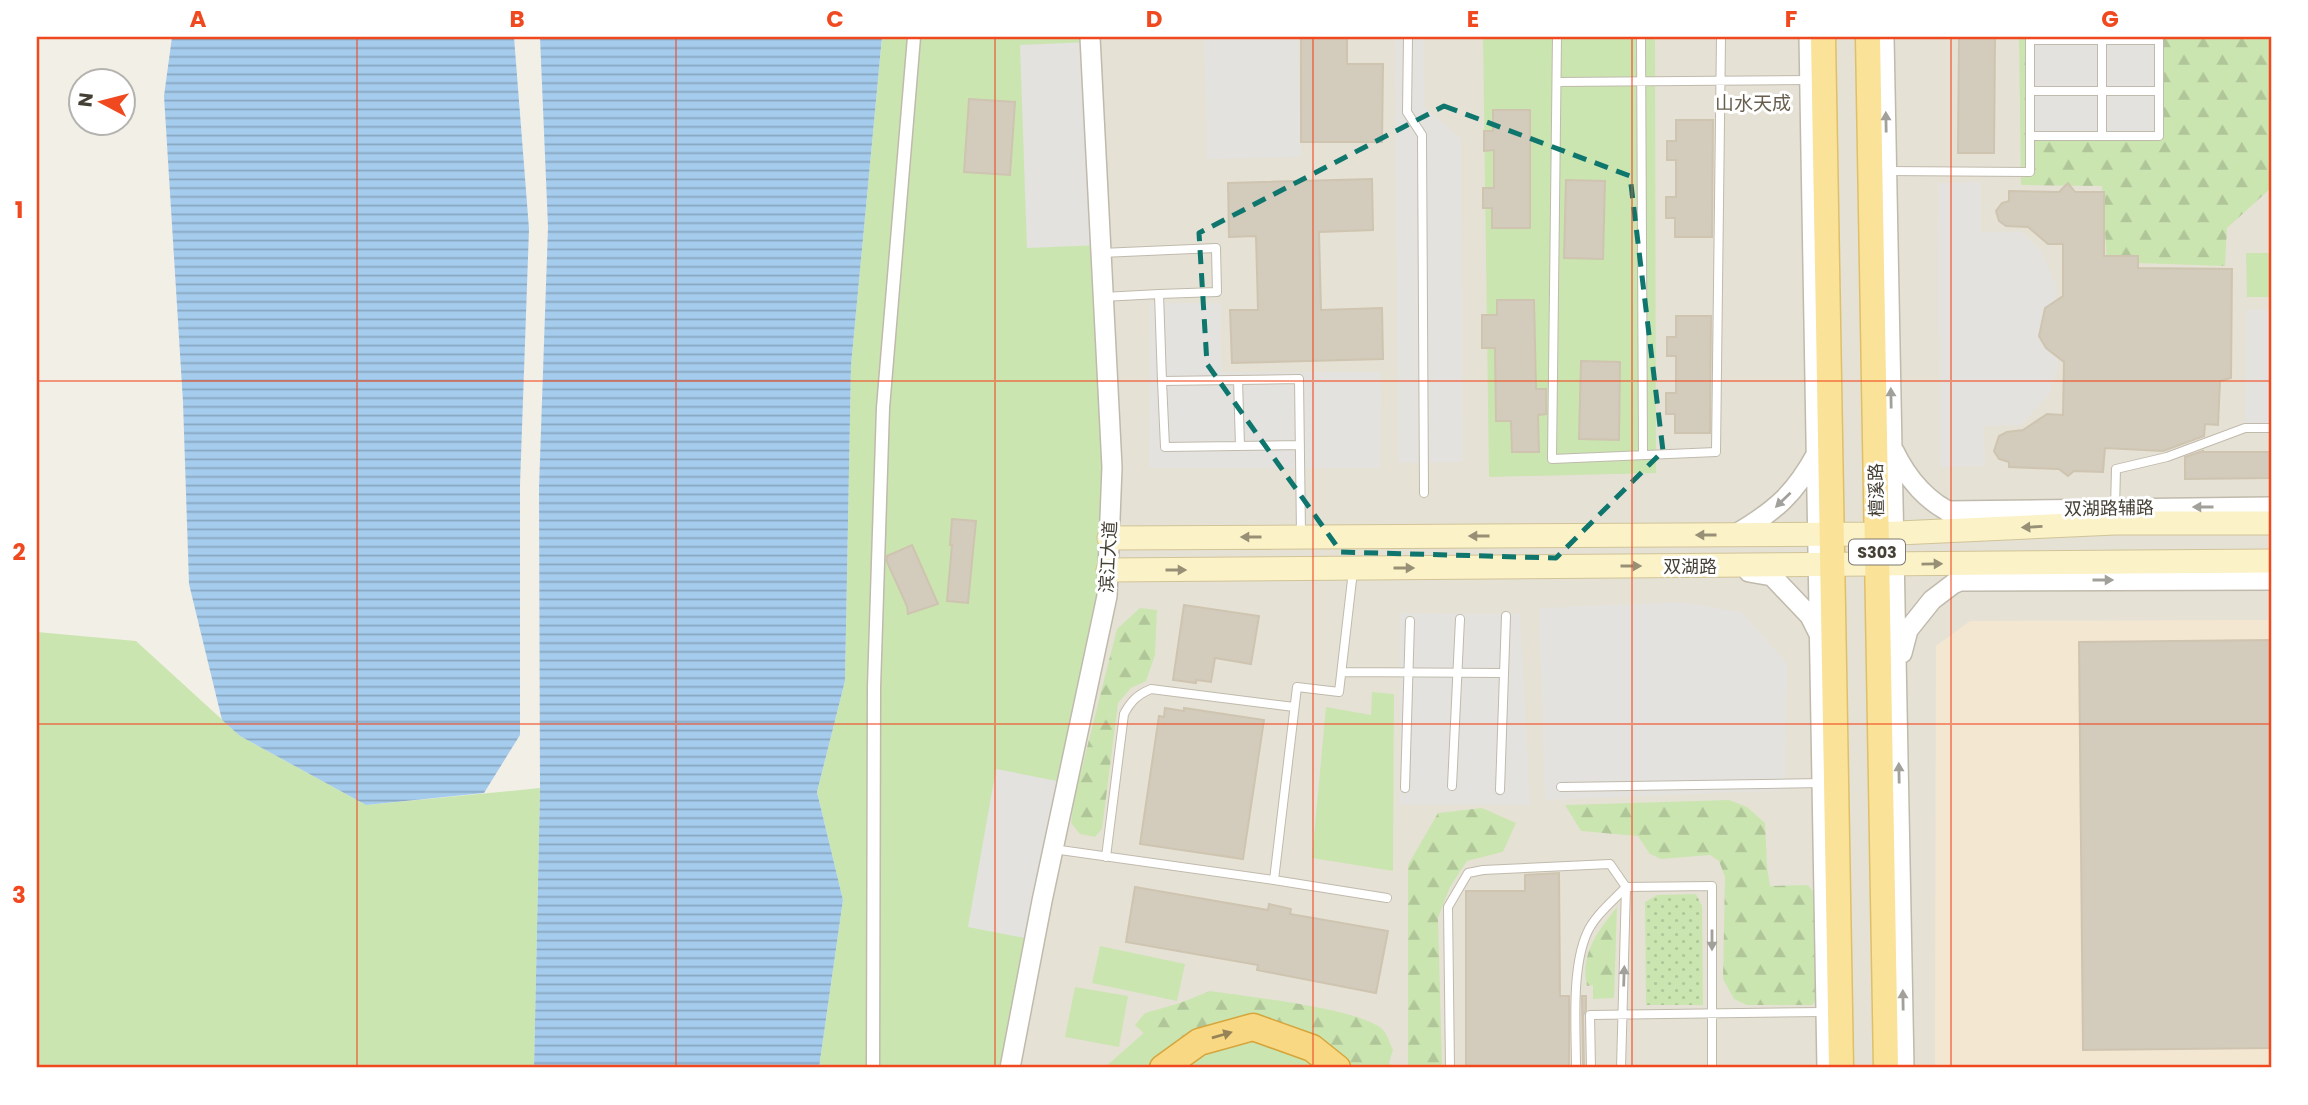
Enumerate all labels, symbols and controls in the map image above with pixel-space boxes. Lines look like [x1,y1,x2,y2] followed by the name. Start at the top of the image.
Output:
[190,3,207,35] text: A
[509,3,525,35] text: B
[826,3,844,35] text: C
[1146,3,1162,35] text: D
[1467,3,1479,35] text: E
[1785,3,1797,35] text: F
[2101,3,2119,35] text: G
[66,66,136,136] north arrow
[1715,90,1791,117] district label: 山水天成
[71,91,100,109] text: N
[1880,110,1891,132] one-way arrow
[15,194,23,226] text: 1
[1885,387,1897,409] one-way arrow
[1863,463,1889,517] street label: 檀溪路
[1775,492,1792,509] one-way arrow
[2064,495,2154,521] street label: 双湖路辅路
[2192,501,2214,513] one-way arrow
[1094,520,1122,594] street label: 滨江大道
[2020,521,2042,532] one-way arrow
[1695,529,1717,541] one-way arrow
[1468,530,1490,542] one-way arrow
[1240,531,1262,543] one-way arrow
[12,536,26,568] text: 2
[1849,540,1905,565] road number: S303
[1663,554,1717,579] street label: 双湖路
[1921,558,1943,570] one-way arrow
[1620,560,1642,572] one-way arrow
[1393,562,1415,574] one-way arrow
[1165,564,1187,576] one-way arrow
[2092,574,2114,586] one-way arrow
[1893,761,1904,783] one-way arrow
[12,879,26,911] text: 3
[1706,929,1718,951] one-way arrow
[1618,964,1629,986] one-way arrow
[1897,989,1908,1011] one-way arrow
[1212,1030,1233,1040] one-way arrow

